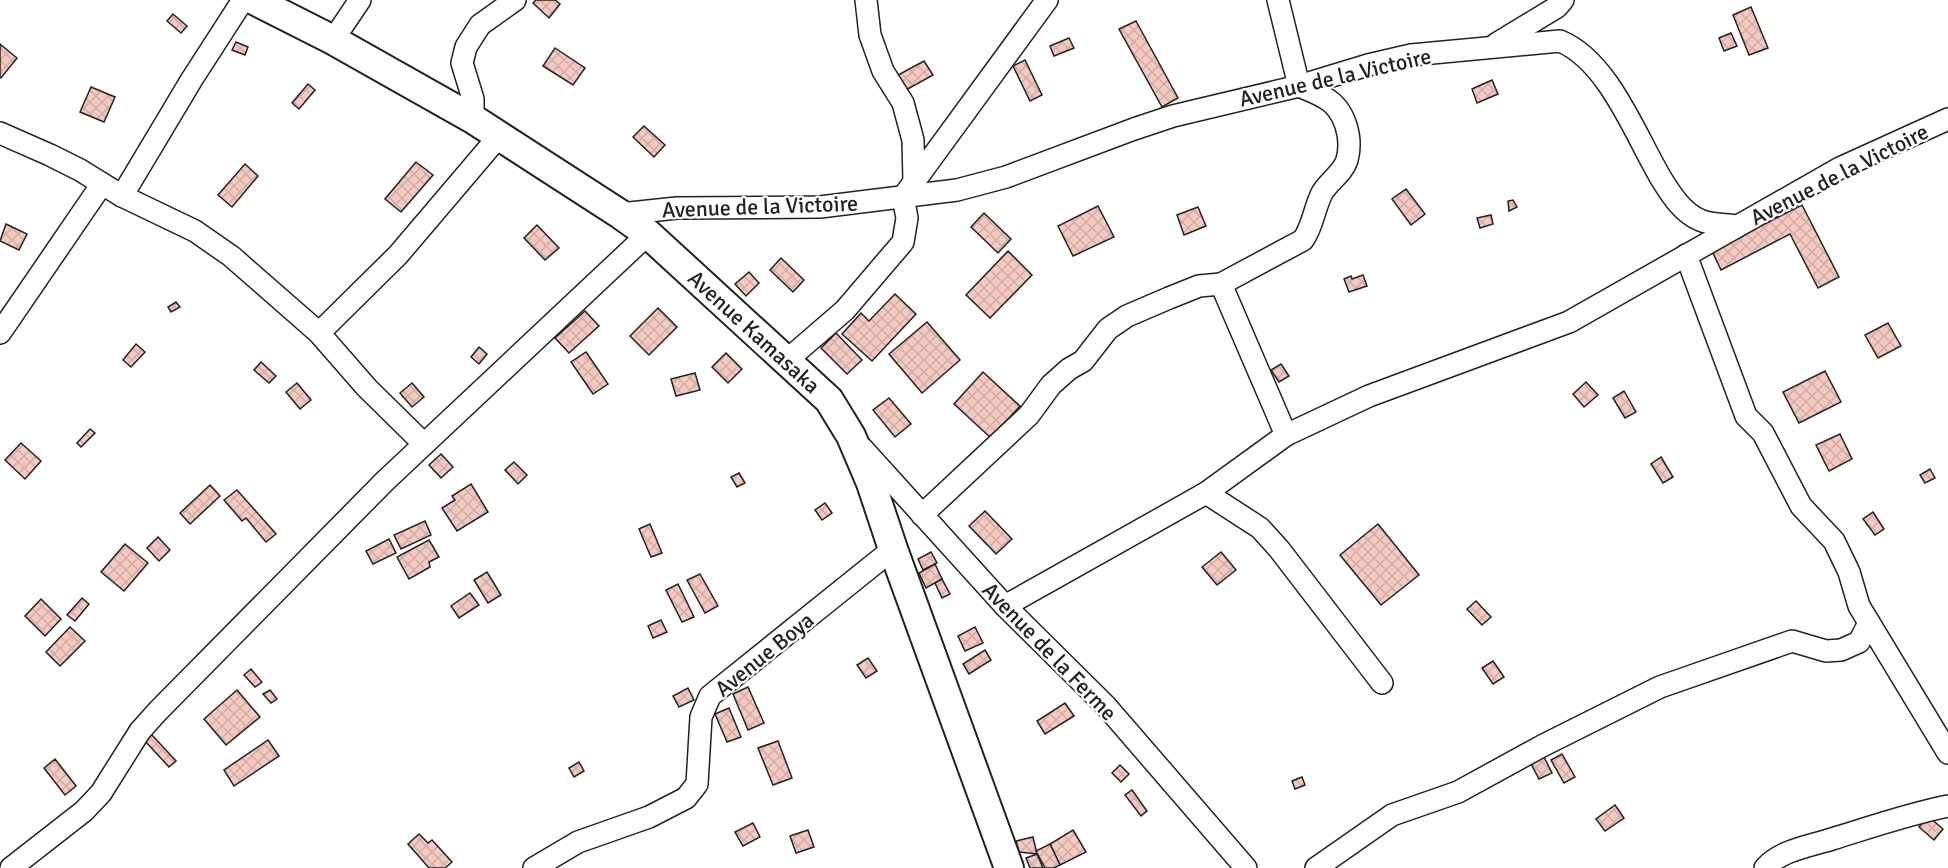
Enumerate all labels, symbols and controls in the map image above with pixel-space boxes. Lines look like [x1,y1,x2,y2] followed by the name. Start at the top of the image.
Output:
[1236,42,1434,113] street label: Avenue de la Victoire
[1746,118,1933,231] street label: Avenue de la Victoire
[661,190,859,223] street label: Avenue de la Victoire
[682,265,826,399] street label: Avenue Kamasaka
[977,576,1123,726] street label: Avenue de la Ferme
[709,606,819,702] street label: Avenue Boya

